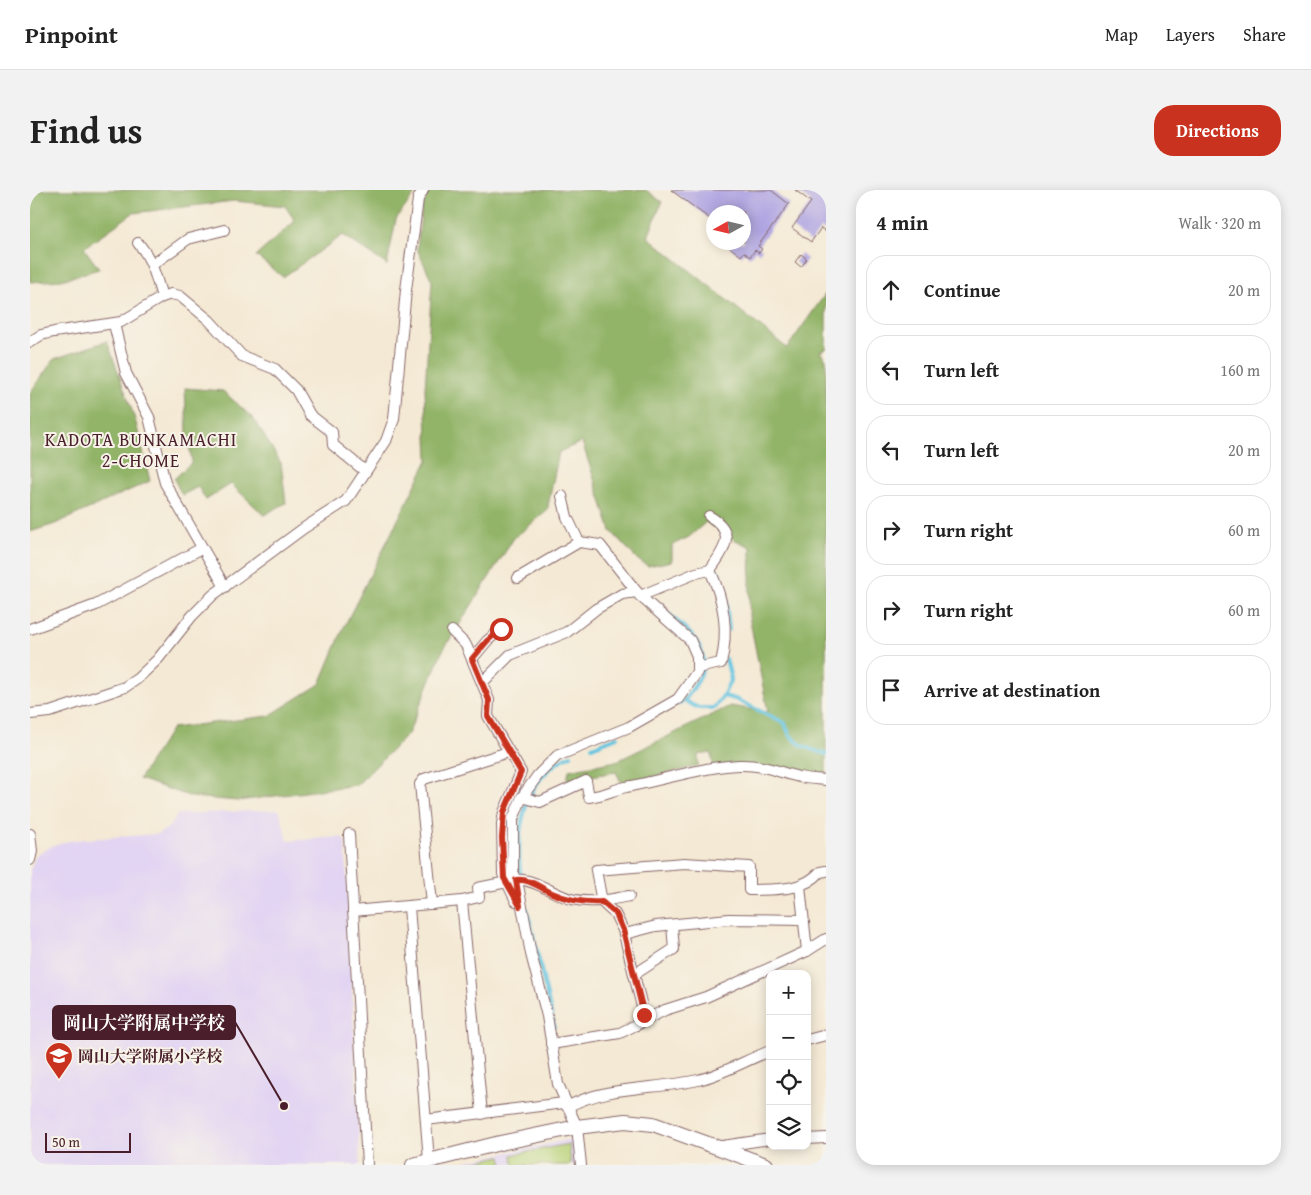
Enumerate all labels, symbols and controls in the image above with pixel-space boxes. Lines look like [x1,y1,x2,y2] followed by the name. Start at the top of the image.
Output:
[25,17,118,52] text: Pinpoint
[1105,21,1138,48] text: Map
[1166,21,1215,48] text: Layers
[1243,21,1286,48] text: Share
[30,105,143,156] text: Find us
[1154,105,1281,156] button: Directions
[706,205,751,250] north arrow
[876,207,928,238] text: 4 min
[1178,211,1261,235] text: Walk · 320 m
[877,276,905,304] icon: ahead
[924,276,1001,304] text: Continue
[1228,278,1260,302] text: 20 m
[877,356,905,384] icon: left
[924,356,999,384] text: Turn left
[1220,358,1260,382] text: 160 m
[45,426,237,474] district label: KADOTA BUNKAMACHI 2-CHOME
[877,436,905,464] icon: left
[924,436,999,464] text: Turn left
[1228,438,1260,462] text: 20 m
[877,516,905,544] icon: right
[924,516,1013,544] text: Turn right
[1228,518,1260,542] text: 60 m
[877,596,905,624] icon: right
[924,596,1013,624] text: Turn right
[1228,598,1260,622] text: 60 m
[490,618,513,641] route start
[877,676,905,704] icon: arrive
[924,676,1100,704] text: Arrive at destination
[766,970,811,1150] map controls
[766,970,811,1015] button: +
[633,1004,656,1027] route end
[53,1006,235,1039] callout: 岡山大学附属中学校
[63,1009,225,1036] text: 岡山大学附属中学校
[766,1015,811,1060] button: −
[44,1041,74,1080] school or university icon: 岡山大学附属小学校
[78,1044,223,1068] place label: 岡山大学附属小学校
[766,1060,811,1105] button: locate
[766,1105,811,1150] button: layers
[45,1130,131,1153] scale bar
[52,1132,80,1152] text: 50 m

